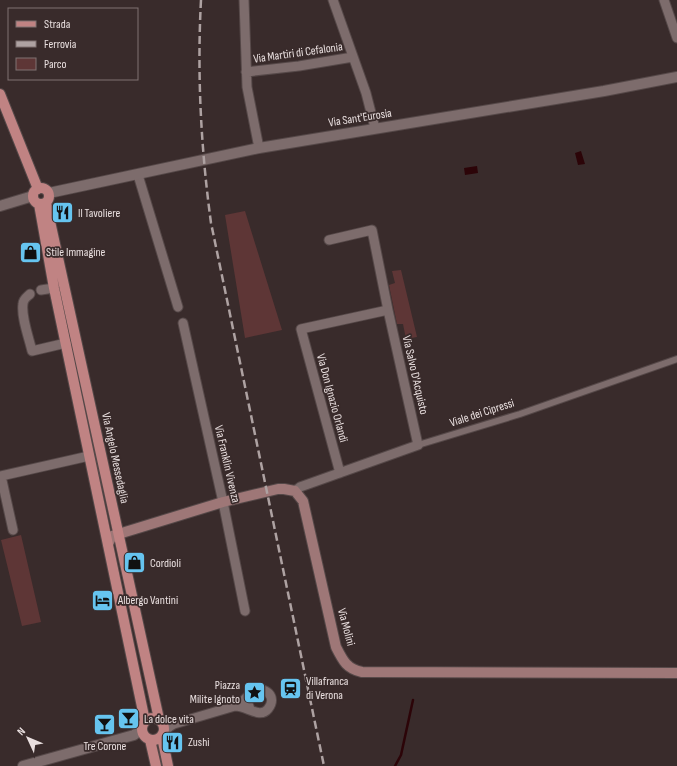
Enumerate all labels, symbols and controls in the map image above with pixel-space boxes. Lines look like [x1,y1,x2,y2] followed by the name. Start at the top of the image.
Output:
[8,8,138,80] legend
[44,17,71,32] text: Strada
[44,37,77,52] text: Ferrovia
[252,39,344,67] street label: Via Martiri di Cefalonia
[44,57,67,72] text: Parco
[327,106,393,130] street label: Via Sant'Eurosia
[49,200,75,226] restaurant icon: Il Tavoliere
[78,206,121,221] place label: Il Tavoliere
[18,239,44,265] shop icon: Stile Immagine
[46,245,106,260] place label: Stile Immagine
[399,334,431,416] street label: Via Salvo D'Acquisto
[313,352,351,444] street label: Via Don Ignazio Orlandi
[448,396,516,430] street label: Viale dei Cipressi
[98,411,132,505] street label: Via Angelo Messedaglia
[211,424,243,505] street label: Via Franklin Vivenza
[122,550,148,576] shop icon: Cordioli
[150,556,181,571] place label: Cordioli
[89,587,115,613] hotel icon: Albergo Vantini
[117,593,178,608] place label: Albergo Vantini
[334,607,358,647] street label: Via Molini
[306,674,349,703] place label: Villafranca di Verona
[278,675,304,701] station icon: Villafranca di Verona
[190,678,240,707] place label: Piazza Milite Ignoto
[242,679,268,705] place icon: Piazza Milite Ignoto
[115,706,141,732] bar icon: La dolce vita
[92,712,118,738] bar icon: Tre Corone
[144,712,194,727] place label: La dolce vita
[8,718,48,758] north arrow
[14,725,28,738] text: N
[159,729,185,755] restaurant icon: Zushi
[188,735,210,750] place label: Zushi
[84,739,127,754] place label: Tre Corone

